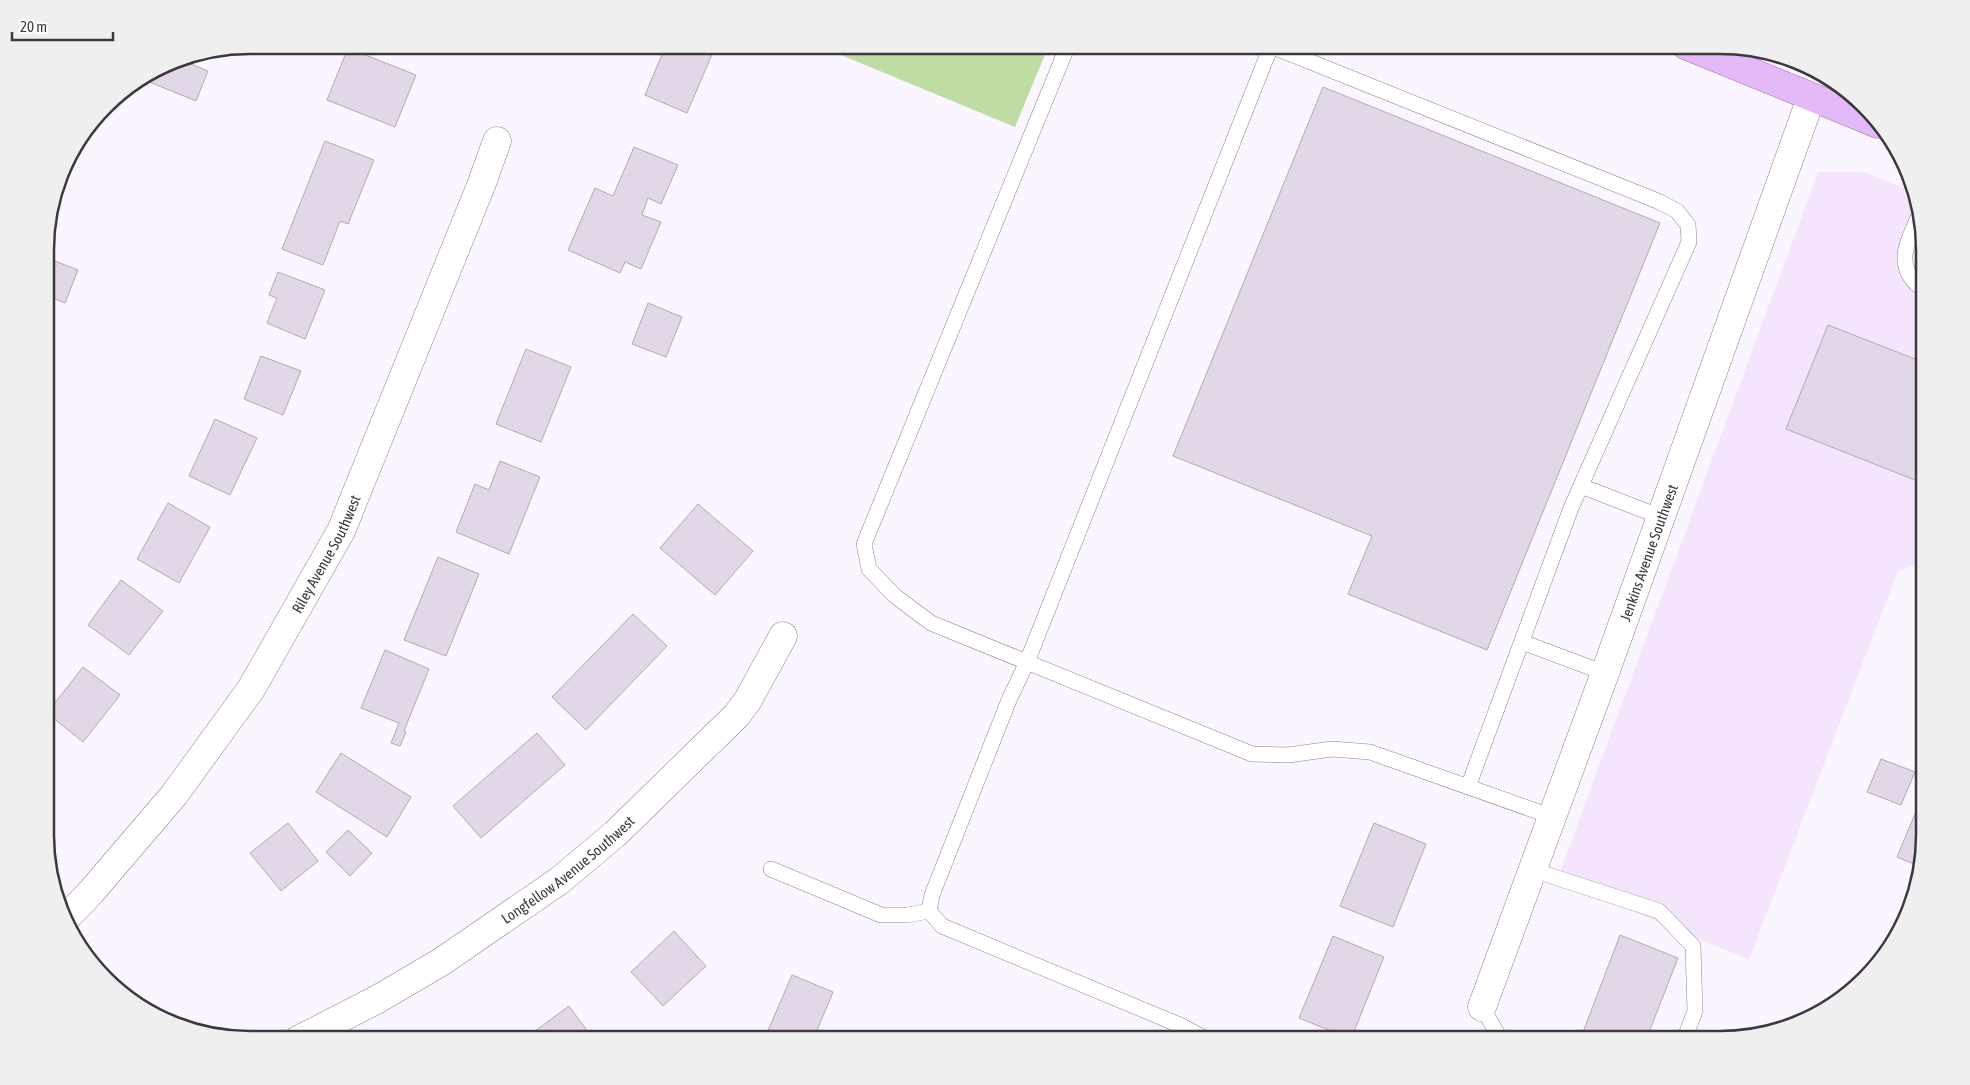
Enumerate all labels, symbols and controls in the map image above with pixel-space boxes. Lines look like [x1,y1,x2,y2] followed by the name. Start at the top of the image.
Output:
[12,10,114,42] scale bar
[20,18,47,35] text: 20 m
[1616,482,1681,623] street label: Jenkins Avenue Southwest
[288,492,363,616] street label: Riley Avenue Southwest
[498,812,637,927] street label: Longfellow Avenue Southwest

